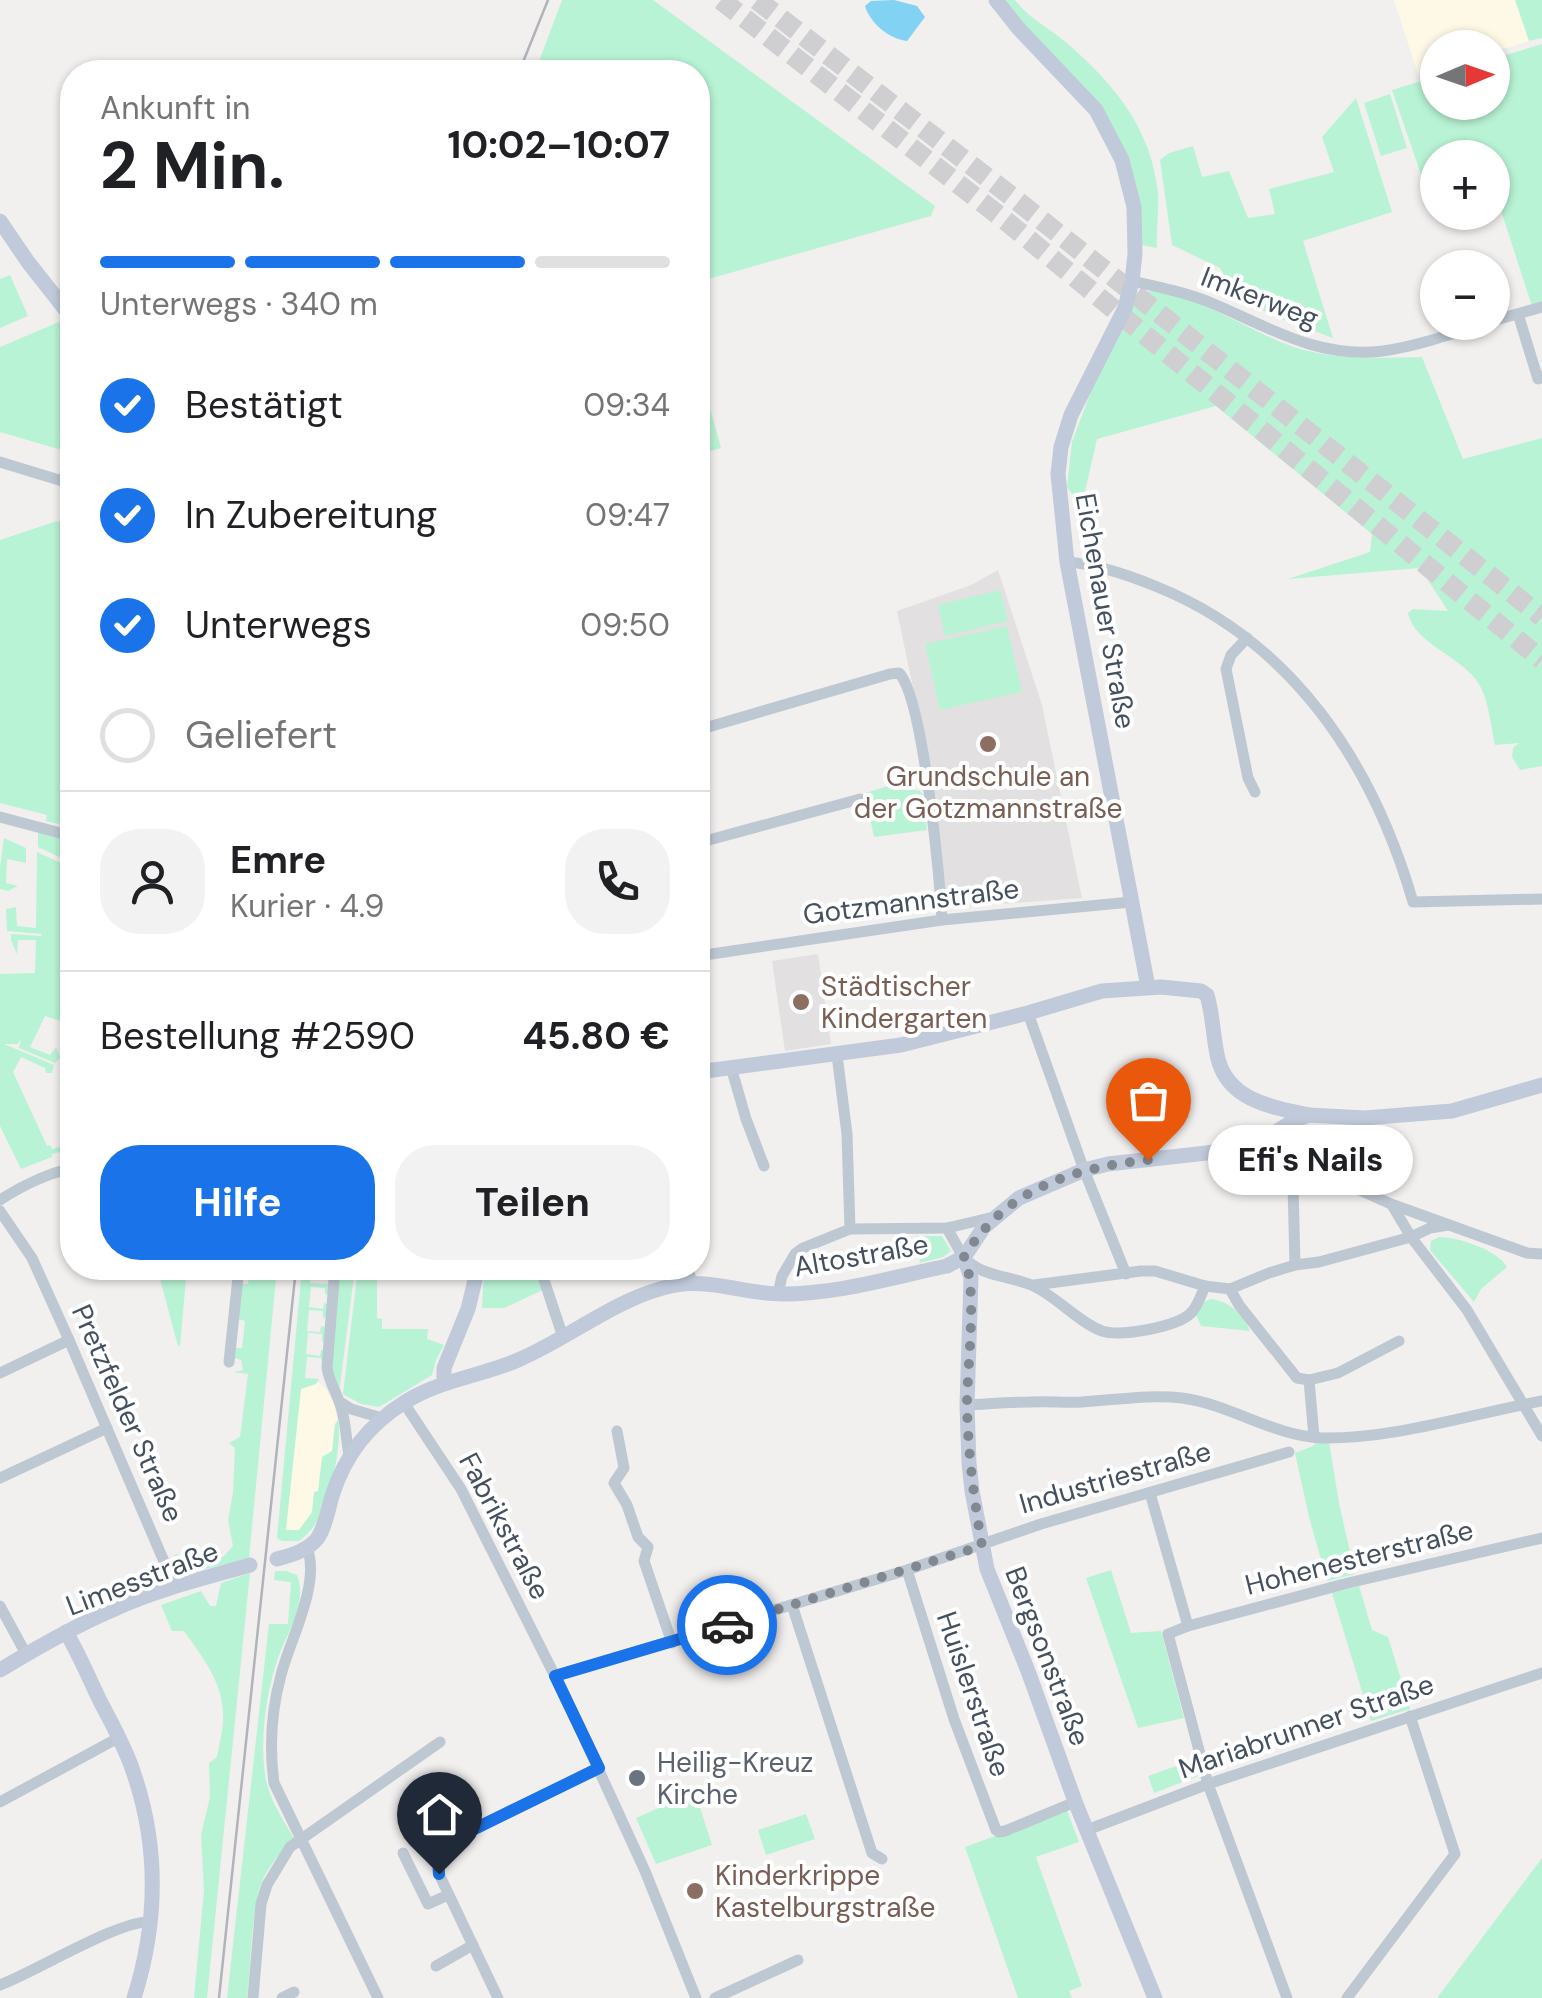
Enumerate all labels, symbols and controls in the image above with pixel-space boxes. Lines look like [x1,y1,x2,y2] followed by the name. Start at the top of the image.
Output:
[1420,30,1510,120] north arrow
[1420,30,1510,340] map controls
[100,87,250,129] text: Ankunft in
[448,120,670,170] text: 10:02–10:07
[100,124,285,208] text: 2 Min.
[1420,140,1510,230] button: +
[1420,250,1510,340] button: −
[1196,258,1324,337] street label: Imkerweg
[100,283,378,325] text: Unterwegs · 340 m
[100,378,155,433] icon: check
[185,380,343,430] text: Bestätigt
[583,384,670,426] text: 09:34
[100,488,155,543] icon: check
[185,490,437,540] text: In Zubereitung
[1067,490,1144,732] street label: Eichenauer Straße
[585,494,670,536] text: 09:47
[100,598,155,653] icon: check
[185,600,372,650] text: Unterwegs
[580,604,670,646] text: 09:50
[185,710,337,760] text: Geliefert
[977,733,999,755] marker: Grundschule an der Gotzmannstraße
[854,758,1122,827] place label: Grundschule an der Gotzmannstraße
[100,829,205,934] button: person
[565,829,670,934] button: phone
[230,835,326,885] text: Emre
[801,870,1021,933] street label: Gotzmannstraße
[230,885,384,927] text: Kurier · 4.9
[821,968,987,1037] place label: Städtischer Kindergarten
[790,991,812,1013] marker: Städtischer Kindergarten
[100,1011,415,1061] text: Bestellung #2590
[522,1011,670,1061] text: 45.80 €
[1106,1058,1191,1161] pin
[1121,1073,1176,1128] icon: bag
[1208,1125,1413,1195] callout: Efi's Nails
[1238,1139,1383,1181] text: Efi's Nails
[100,1145,375,1260] button: Hilfe
[395,1145,670,1260] button: Teilen
[791,1225,931,1286] street label: Altostraße
[63,1299,192,1528] street label: Pretzfelder Straße
[1015,1432,1215,1523] street label: Industriestraße
[450,1446,559,1606] street label: Fabrikstraße
[1241,1511,1477,1604] street label: Hohenesterstraße
[61,1532,224,1624] street label: Limesstraße
[996,1561,1099,1751] street label: Bergsonstraße
[677,1575,777,1675] courier
[700,1598,755,1653] icon: car
[928,1607,1019,1782] street label: Huislerstraße
[1174,1665,1439,1788] street label: Mariabrunner Straße
[657,1744,813,1813] place label: Heilig-Kreuz Kirche
[626,1767,648,1789] marker: Heilig-Kreuz Kirche
[397,1772,482,1875] pin
[412,1787,467,1842] icon: home
[715,1857,935,1926] place label: Kinderkrippe Kastelburgstraße
[684,1880,706,1902] marker: Kinderkrippe Kastelburgstraße

